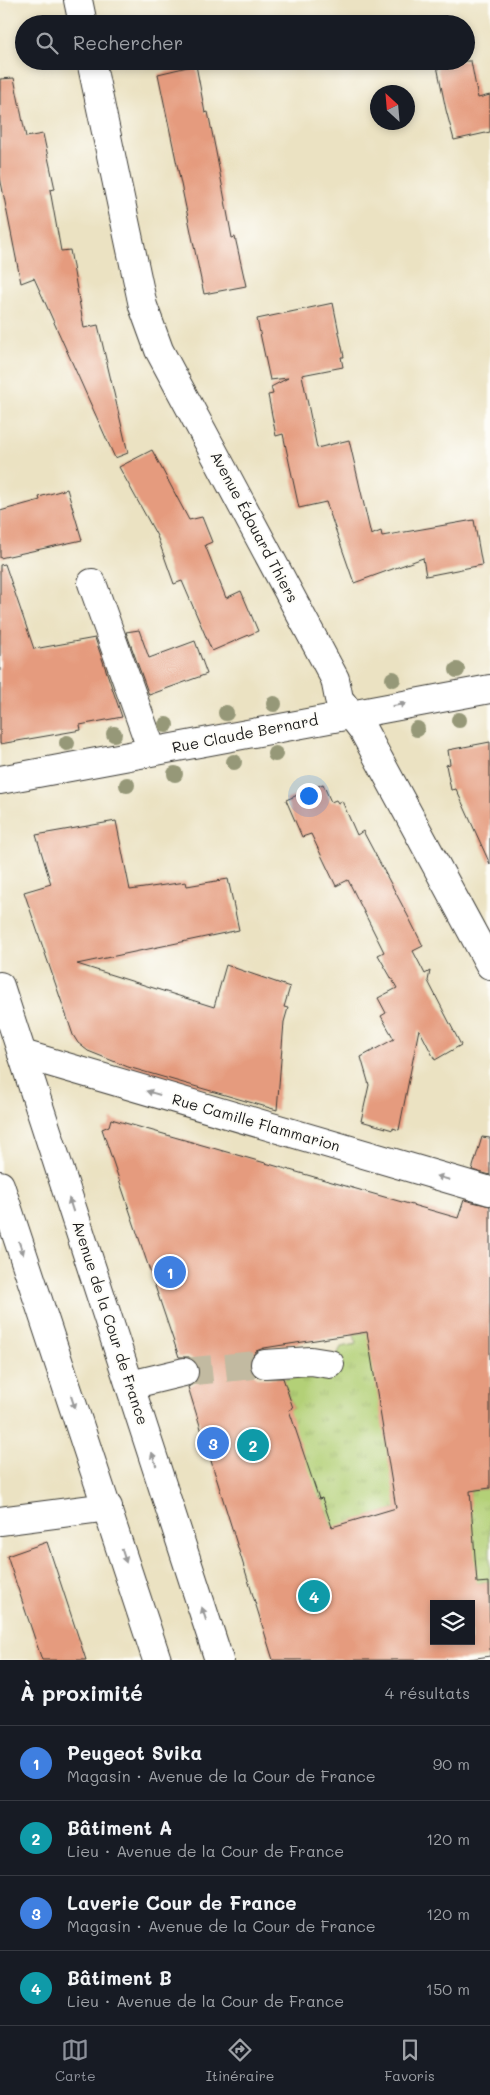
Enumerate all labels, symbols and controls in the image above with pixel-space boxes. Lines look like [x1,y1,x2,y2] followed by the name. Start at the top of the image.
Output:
[15,15,475,70] search box
[33,29,61,57] icon: search
[73,30,183,55] text: Rechercher
[370,85,415,130] north arrow
[206,447,303,606] street label: Avenue Édouard Thiers
[391,701,407,709] one-way arrow
[170,709,320,757] street label: Rue Claude Bernard
[296,783,322,809] your location
[170,1088,343,1156] street label: Rue Camille Flammarion
[145,1089,160,1097] one-way arrow
[436,1173,451,1181] one-way arrow
[67,1197,75,1212] one-way arrow
[68,1218,153,1427] street label: Avenue de la Cour de France
[17,1241,25,1256] one-way arrow
[154,1253,186,1291] pin: 1
[69,1395,77,1410] one-way arrow
[197,1424,229,1462] pin: 3
[237,1426,269,1464] pin: 2
[150,1451,158,1466] one-way arrow
[121,1549,128,1564] one-way arrow
[298,1577,330,1615] pin: 4
[430,1600,475,1645] map controls
[430,1600,475,1645] button: layers
[200,1606,208,1621] one-way arrow
[20,1679,143,1706] text: À proximité
[385,1682,470,1703] text: 4 résultats
[67,1740,202,1765] text: Peugeot Svika
[32,1753,40,1774] text: 1
[433,1753,470,1774] text: 90 m
[67,1765,376,1786] text: Magasin · Avenue de la Cour de France
[67,1815,172,1840] text: Bâtiment A
[32,1828,40,1849] text: 2
[426,1828,470,1849] text: 120 m
[67,1840,344,1861] text: Lieu · Avenue de la Cour de France
[67,1890,297,1915] text: Laverie Cour de France
[31,1903,41,1924] text: 3
[426,1903,470,1924] text: 120 m
[67,1915,376,1936] text: Magasin · Avenue de la Cour de France
[67,1965,172,1990] text: Bâtiment B
[31,1978,41,1999] text: 4
[426,1978,470,1999] text: 150 m
[67,1990,344,2011] text: Lieu · Avenue de la Cour de France
[55,2036,96,2085] tab: Carte
[206,2036,274,2085] tab: Itinéraire
[385,2036,435,2085] tab: Favoris

